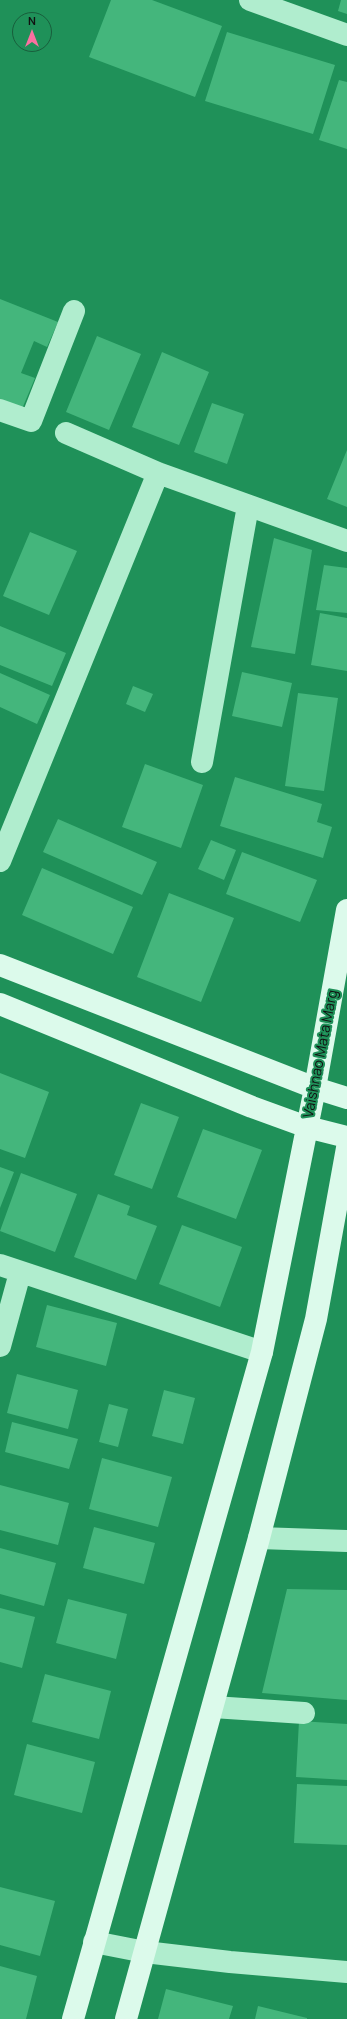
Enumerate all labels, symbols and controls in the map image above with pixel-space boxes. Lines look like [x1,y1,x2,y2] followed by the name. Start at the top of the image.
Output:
[12,12,52,52] north arrow
[28,13,36,28] text: N
[300,989,342,1119] street label: Vaishnao Mata Marg

